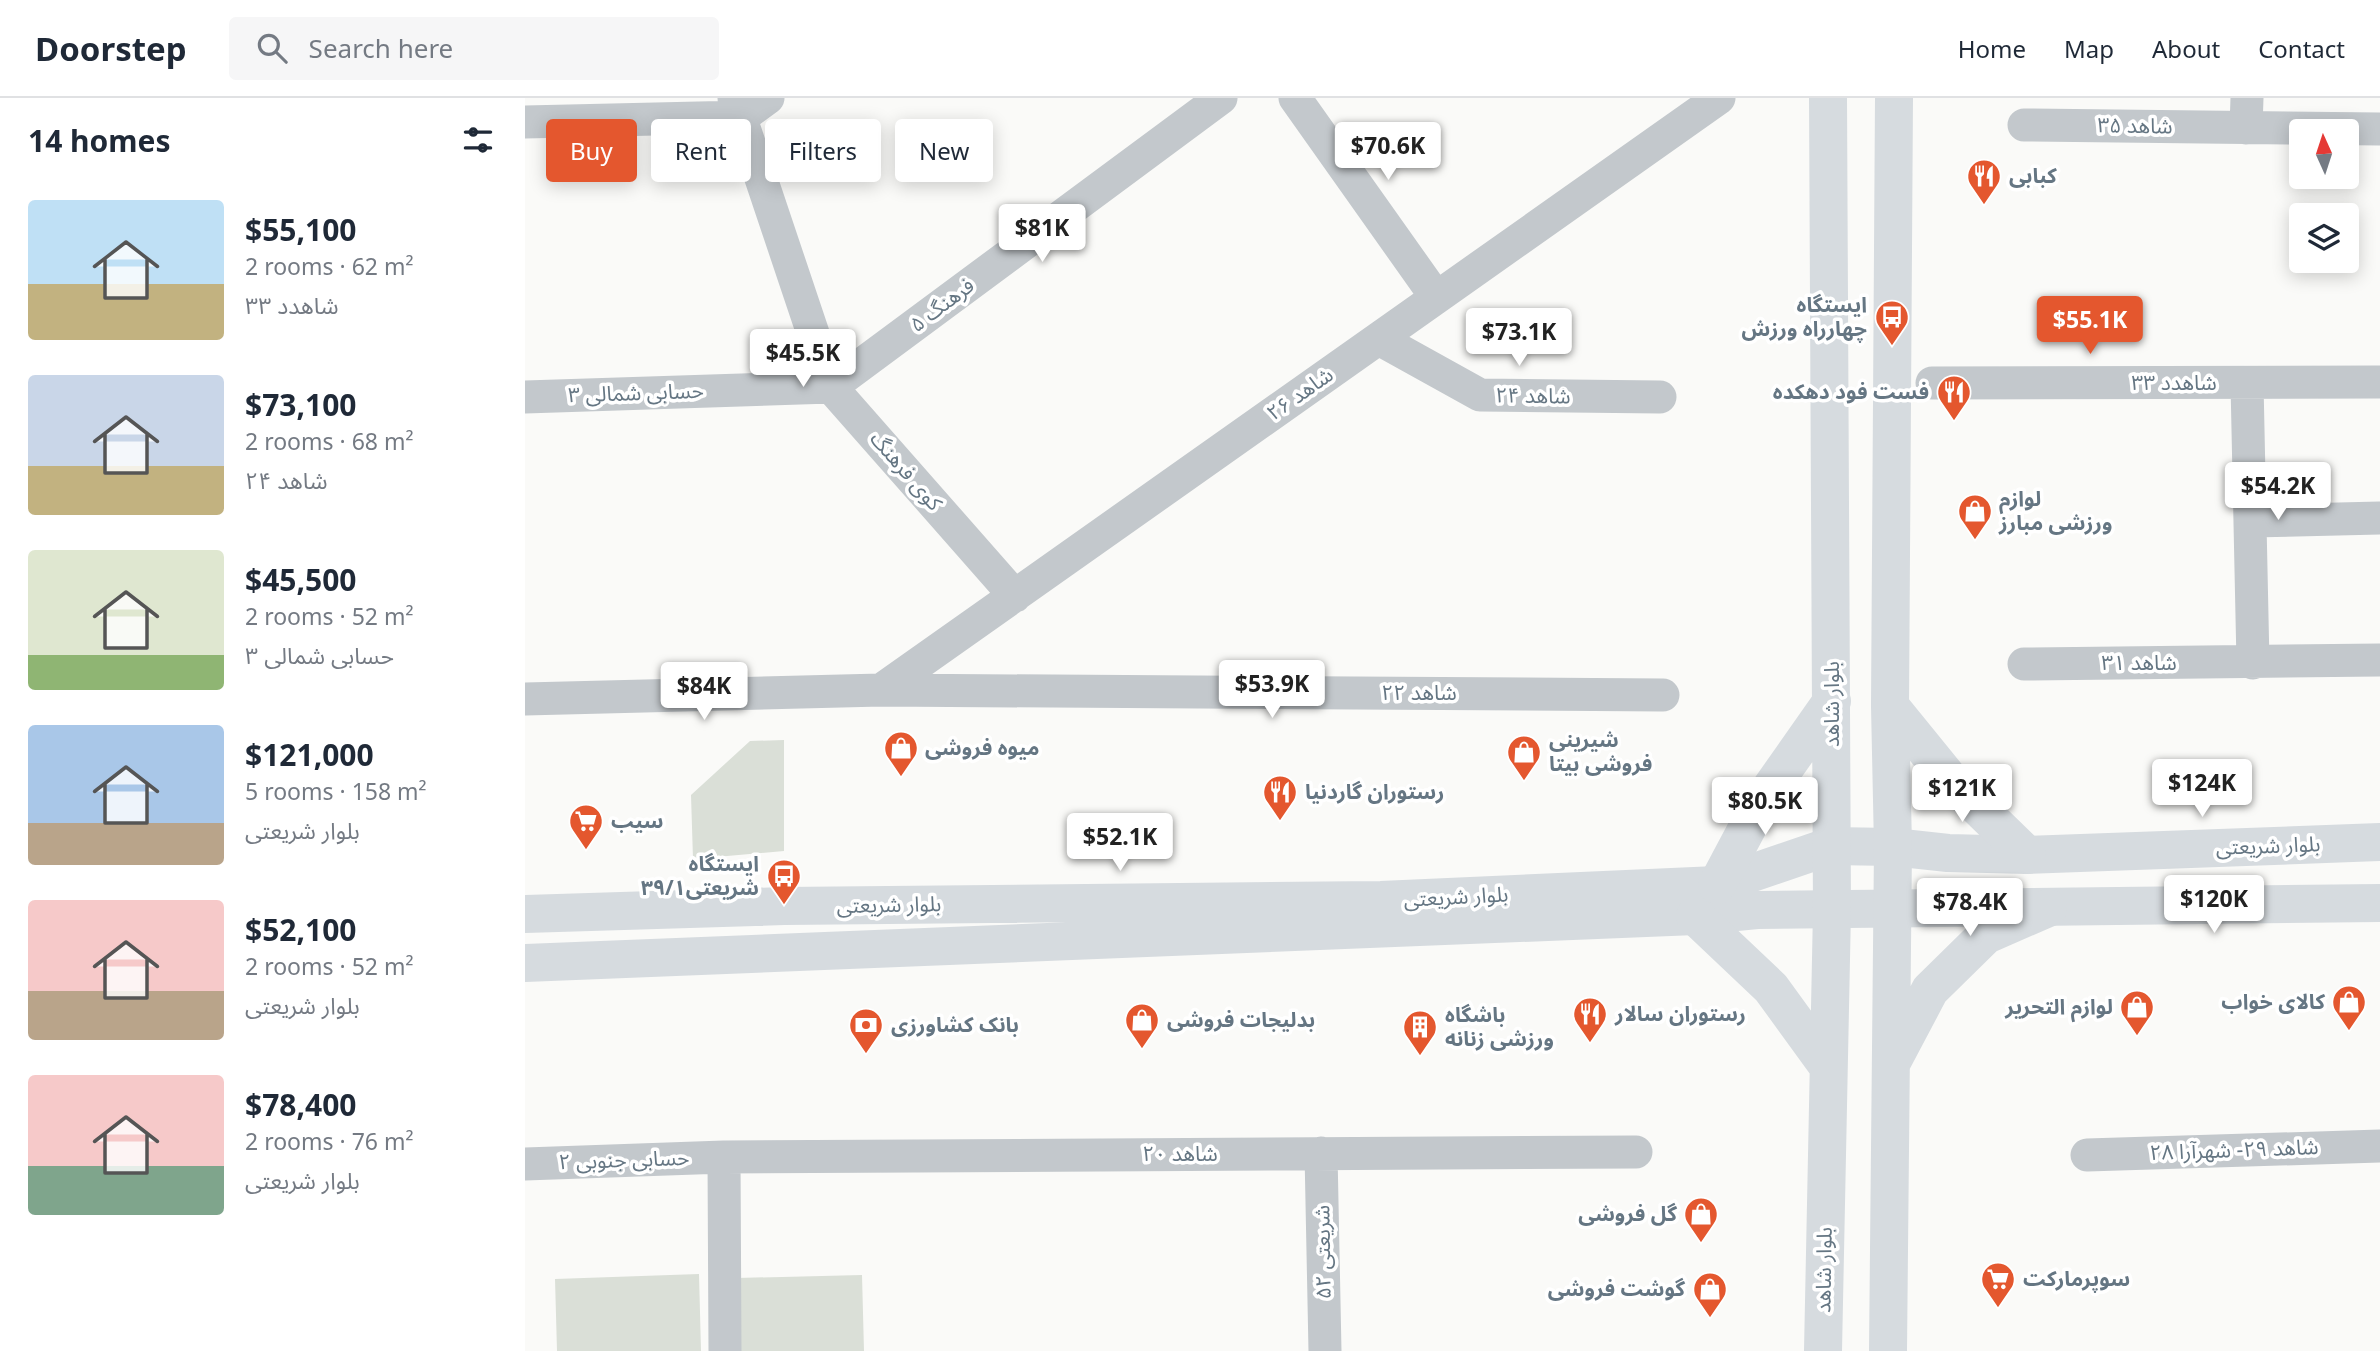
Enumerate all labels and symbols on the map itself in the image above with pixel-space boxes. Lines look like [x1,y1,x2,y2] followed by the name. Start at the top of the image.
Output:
[2097,110,2173,140] street label: شاهد ۳۵
[2289,119,2359,189] north arrow
[1331,122,1445,182] pin: $70.6K
[1965,157,2003,206] restaurant icon: کبابی
[2009,161,2057,189] place label: کبابی
[1001,204,1083,264] pin: $81K
[903,271,979,338] street label: فرهنگ ۵
[1742,290,1867,343] place label: ایستگاه چهارراه ورزش
[2033,296,2147,356] pin: $55.1K
[1873,298,1911,347] bus stop icon: ایستگاه چهارراه ورزش
[1462,308,1576,368] pin: $73.1K
[746,330,860,389] pin: $45.5K
[1261,360,1338,426] street label: شاهد ۲۶
[2131,368,2217,396] street label: شاهدد ۳۳
[1935,373,1973,422] restaurant icon: فست فود دهکده
[568,376,704,408] street label: حسابی شمالی ۳
[1773,377,1929,405] place label: فست فود دهکده
[1495,380,1571,410] street label: شاهد ۲۴
[865,425,949,516] street label: کوی فرهنگ
[2221,462,2335,522] pin: $54.2K
[1998,484,2112,536] place label: لوازم ورزشی مبارز
[1956,492,1994,541] shop icon: لوازم ورزشی مبارز
[2101,648,2177,676] street label: شاهد ۳۱
[1215,660,1329,720] pin: $53.9K
[1817,661,1845,747] street label: بلوار شاهد
[663,662,745,722] pin: $84K
[1381,678,1457,706] street label: شاهد ۲۲
[1549,725,1652,777] place label: شیرینی فروشی بیتا
[882,729,920,778] shop icon: میوه فروشی
[925,733,1039,761] place label: میوه فروشی
[1505,733,1543,782] shop icon: شیرینی فروشی بیتا
[2153,760,2251,819] pin: $124K
[1913,764,2011,824] pin: $121K
[1261,773,1299,822] restaurant icon: رستوران گاردنیا
[1305,777,1444,805] place label: رستوران گاردنیا
[1708,778,1822,837] pin: $80.5K
[567,802,605,851] supermarket icon: سیب
[611,806,664,834] place label: سیب
[1063,814,1177,873] pin: $52.1K
[2215,829,2321,861] street label: بلوار شریعتی
[641,849,759,901] place label: ایستگاه شریعتی۳۹/۱
[765,857,803,906] bus stop icon: ایستگاه شریعتی۳۹/۱
[2165,876,2263,935] pin: $120K
[1913,878,2027,938] pin: $78.4K
[1403,879,1509,913] street label: بلوار شریعتی
[836,889,942,919] street label: بلوار شریعتی
[2330,983,2368,1032] shop icon: کالای خواب
[2221,987,2325,1015] place label: کالای خواب
[2118,988,2156,1037] shop icon: لوازم التحریر
[2004,992,2113,1023] place label: لوازم التحریر
[1571,995,1609,1044] restaurant icon: رستوران سالار
[1614,999,1746,1027] place label: رستوران سالار
[1445,1000,1554,1052] place label: باشگاه ورزشی زنانه
[1123,1001,1161,1050] shop icon: بدلیجات فروشی
[1167,1005,1315,1033] place label: بدلیجات فروشی
[847,1006,885,1055] bank icon: بانک کشاورزی
[1401,1008,1439,1057] building icon: باشگاه ورزشی زنانه
[891,1010,1019,1038] place label: بانک کشاورزی
[2149,1132,2319,1166] street label: شاهد ۲۹- شهرآرا ۲۸
[1142,1139,1218,1167] street label: شاهد ۲۰
[558,1143,690,1175] street label: حسابی جنوبی ۲
[1682,1195,1720,1244] shop icon: گل فروشی
[1578,1199,1677,1227] place label: گل فروشی
[1307,1205,1337,1299] street label: شریعتی ۵۲
[1808,1227,1838,1313] street label: بلوار شاهد
[1979,1260,2017,1309] supermarket icon: سوپرمارکت
[2023,1264,2130,1293] place label: سوپرمارکت
[1691,1270,1729,1319] shop icon: گوشت فروشی
[1548,1274,1685,1302] place label: گوشت فروشی

